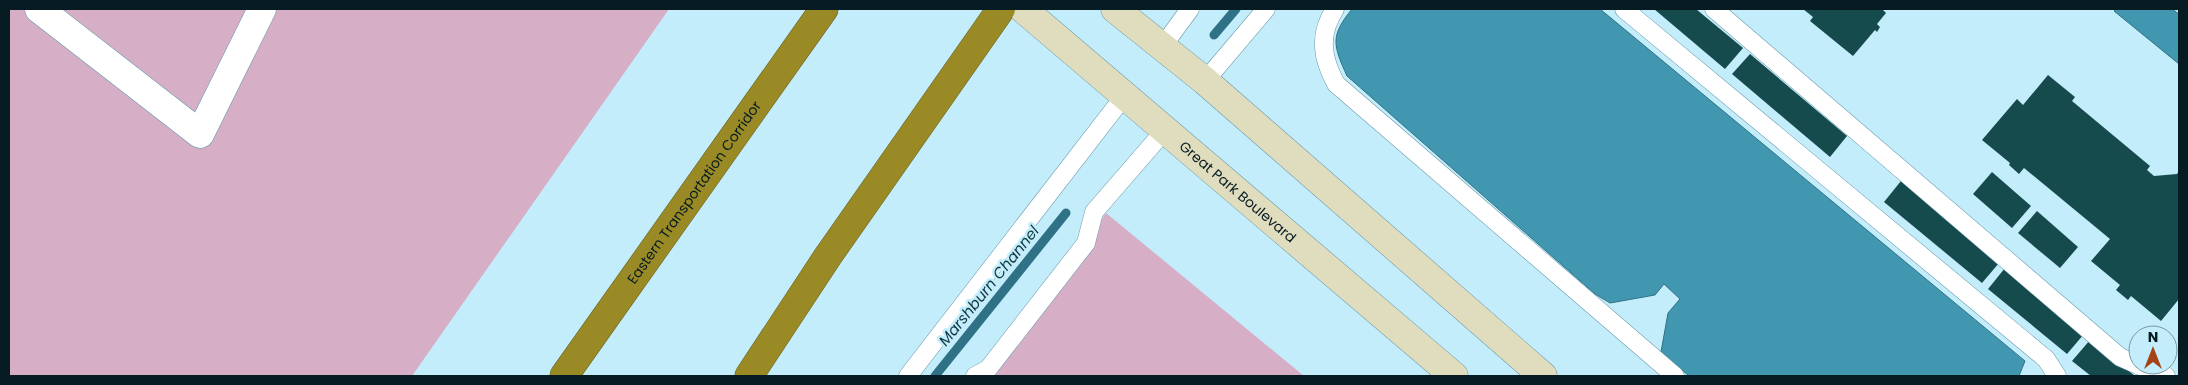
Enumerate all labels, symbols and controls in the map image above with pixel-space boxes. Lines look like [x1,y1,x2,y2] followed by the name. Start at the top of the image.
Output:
[622,97,766,288] street label: Eastern Transportation Corridor
[1175,136,1300,247] street label: Great Park Boulevard
[934,221,1044,350] water label: Marshburn Channel
[2128,325,2178,375] north arrow
[2148,327,2158,347] text: N

